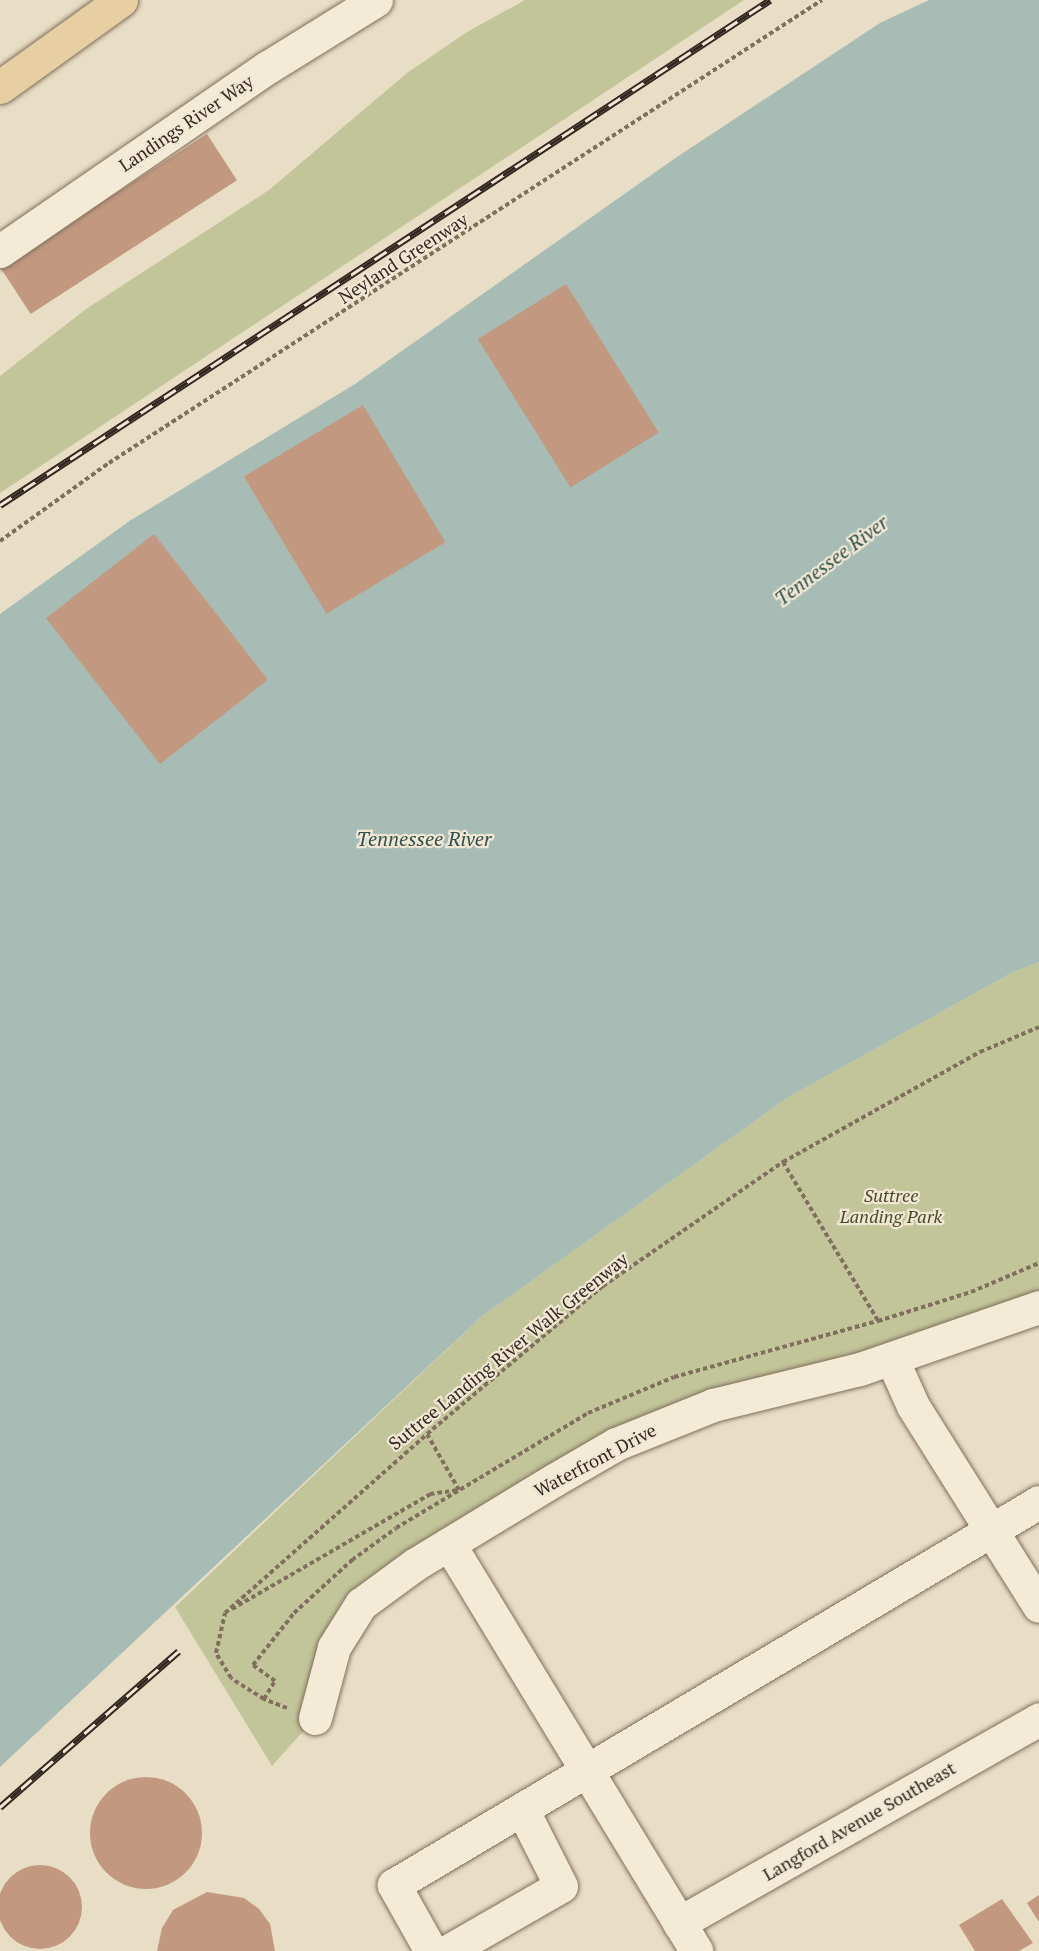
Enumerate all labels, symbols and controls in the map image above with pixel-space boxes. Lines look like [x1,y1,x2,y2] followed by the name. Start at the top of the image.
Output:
[115,70,257,176] street label: Landings River Way
[334,208,472,308] street label: Neyland Greenway
[770,510,892,610] water label: Tennessee River
[356,826,492,850] water label: Tennessee River
[840,1185,942,1228] park label: Suttree Landing Park
[384,1248,632,1454] street label: Suttree Landing River Walk Greenway
[530,1419,660,1501] street label: Waterfront Drive
[759,1757,959,1885] street label: Langford Avenue Southeast

